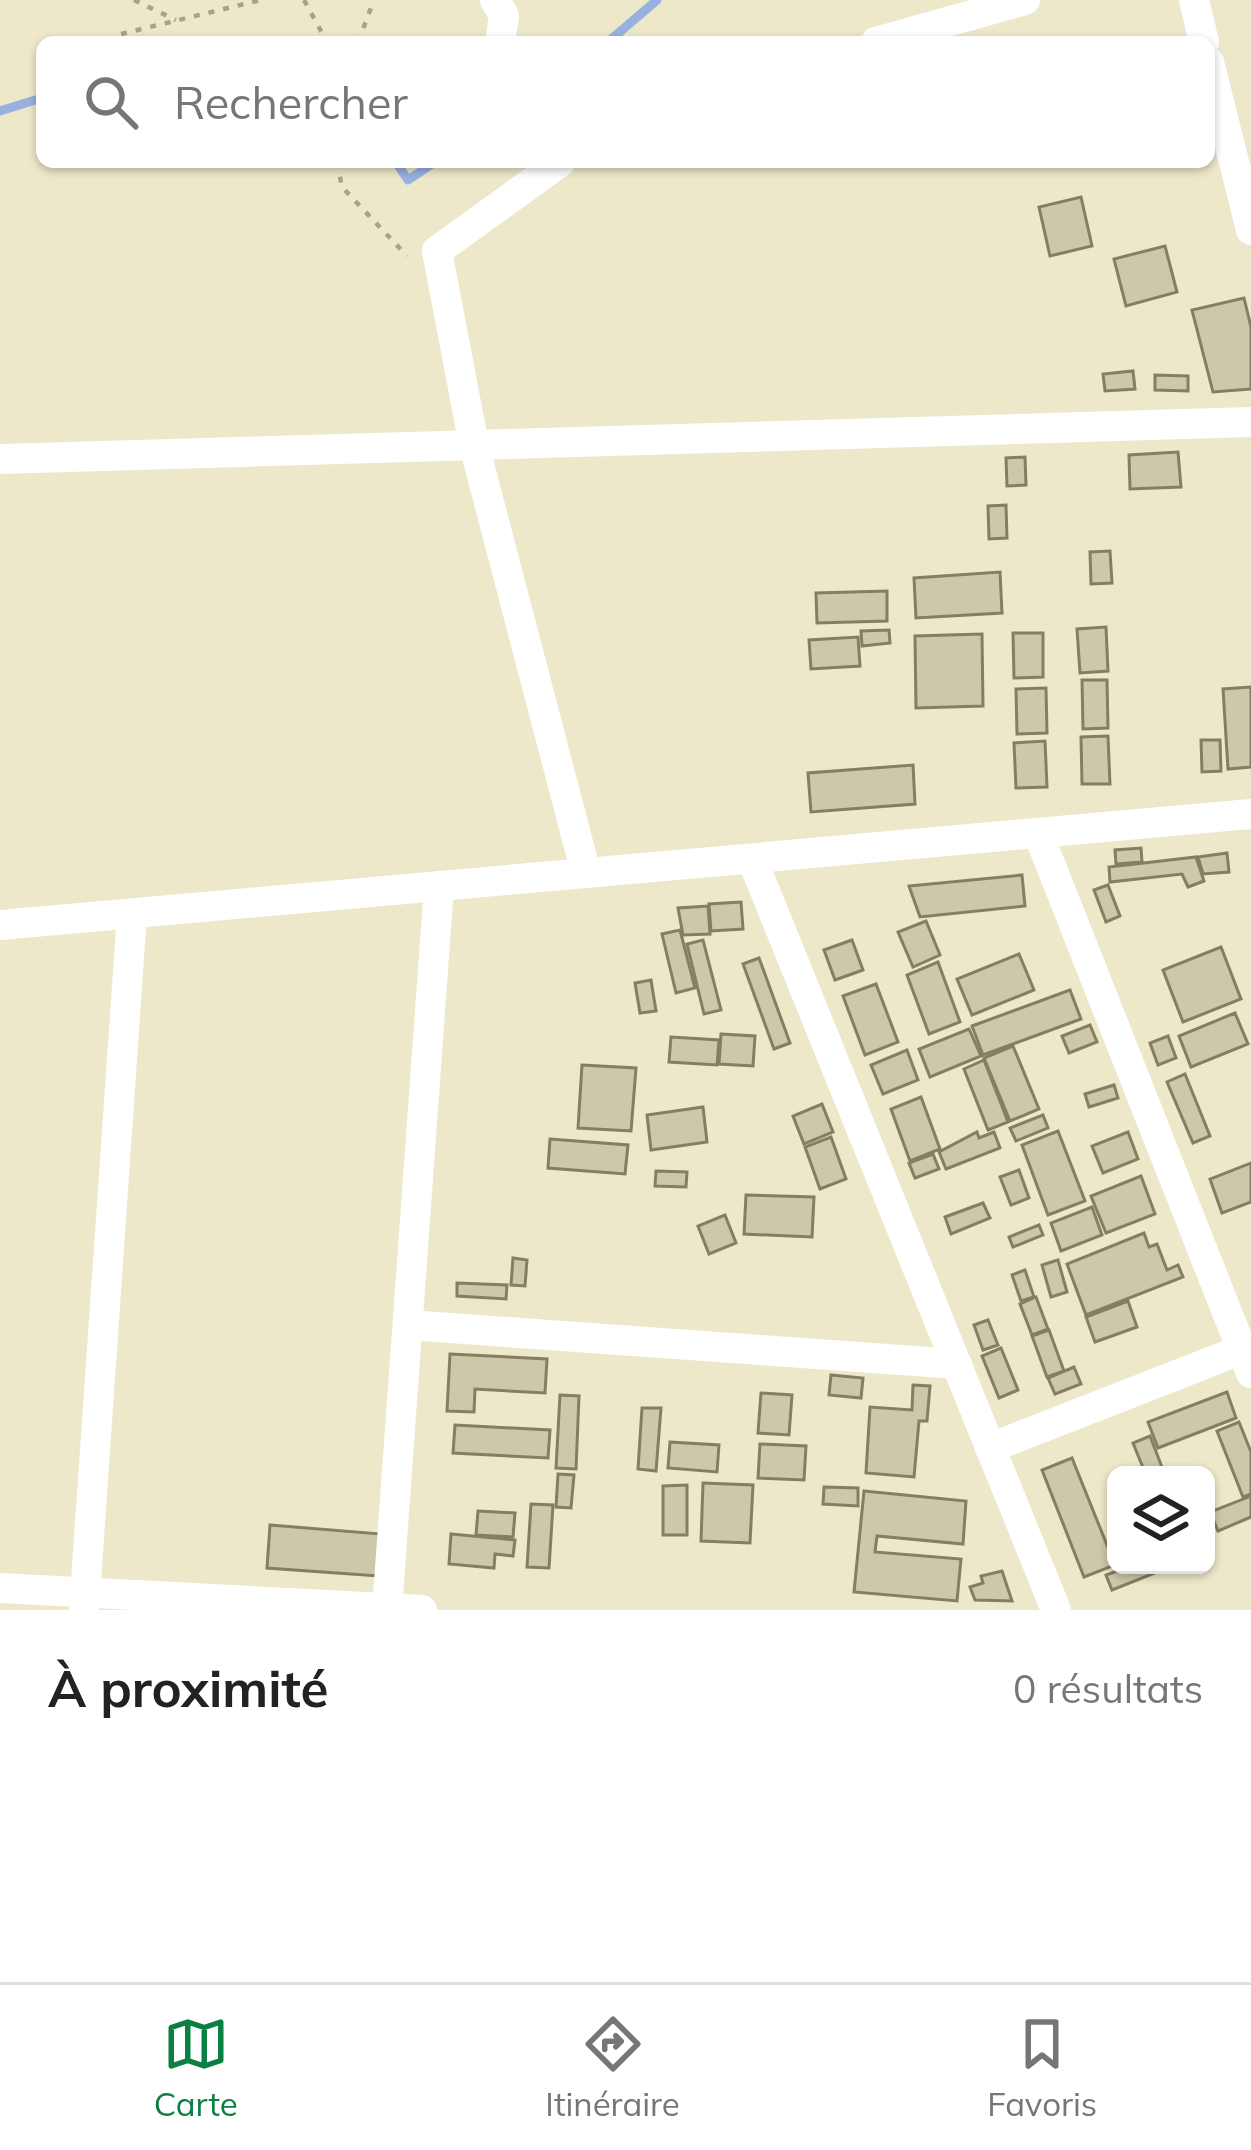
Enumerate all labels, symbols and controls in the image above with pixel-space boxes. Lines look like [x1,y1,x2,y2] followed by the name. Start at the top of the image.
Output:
[36,36,1215,168] search box
[78,69,144,135] icon: search
[174,74,408,130] text: Rechercher
[1107,1466,1215,1574] map controls
[1107,1466,1215,1574] button: layers
[48,1656,329,1720] text: À proximité
[1013,1664,1203,1713] text: 0 résultats
[154,2011,238,2124] tab: Carte
[545,2011,680,2124] tab: Itinéraire
[987,2011,1097,2124] tab: Favoris

